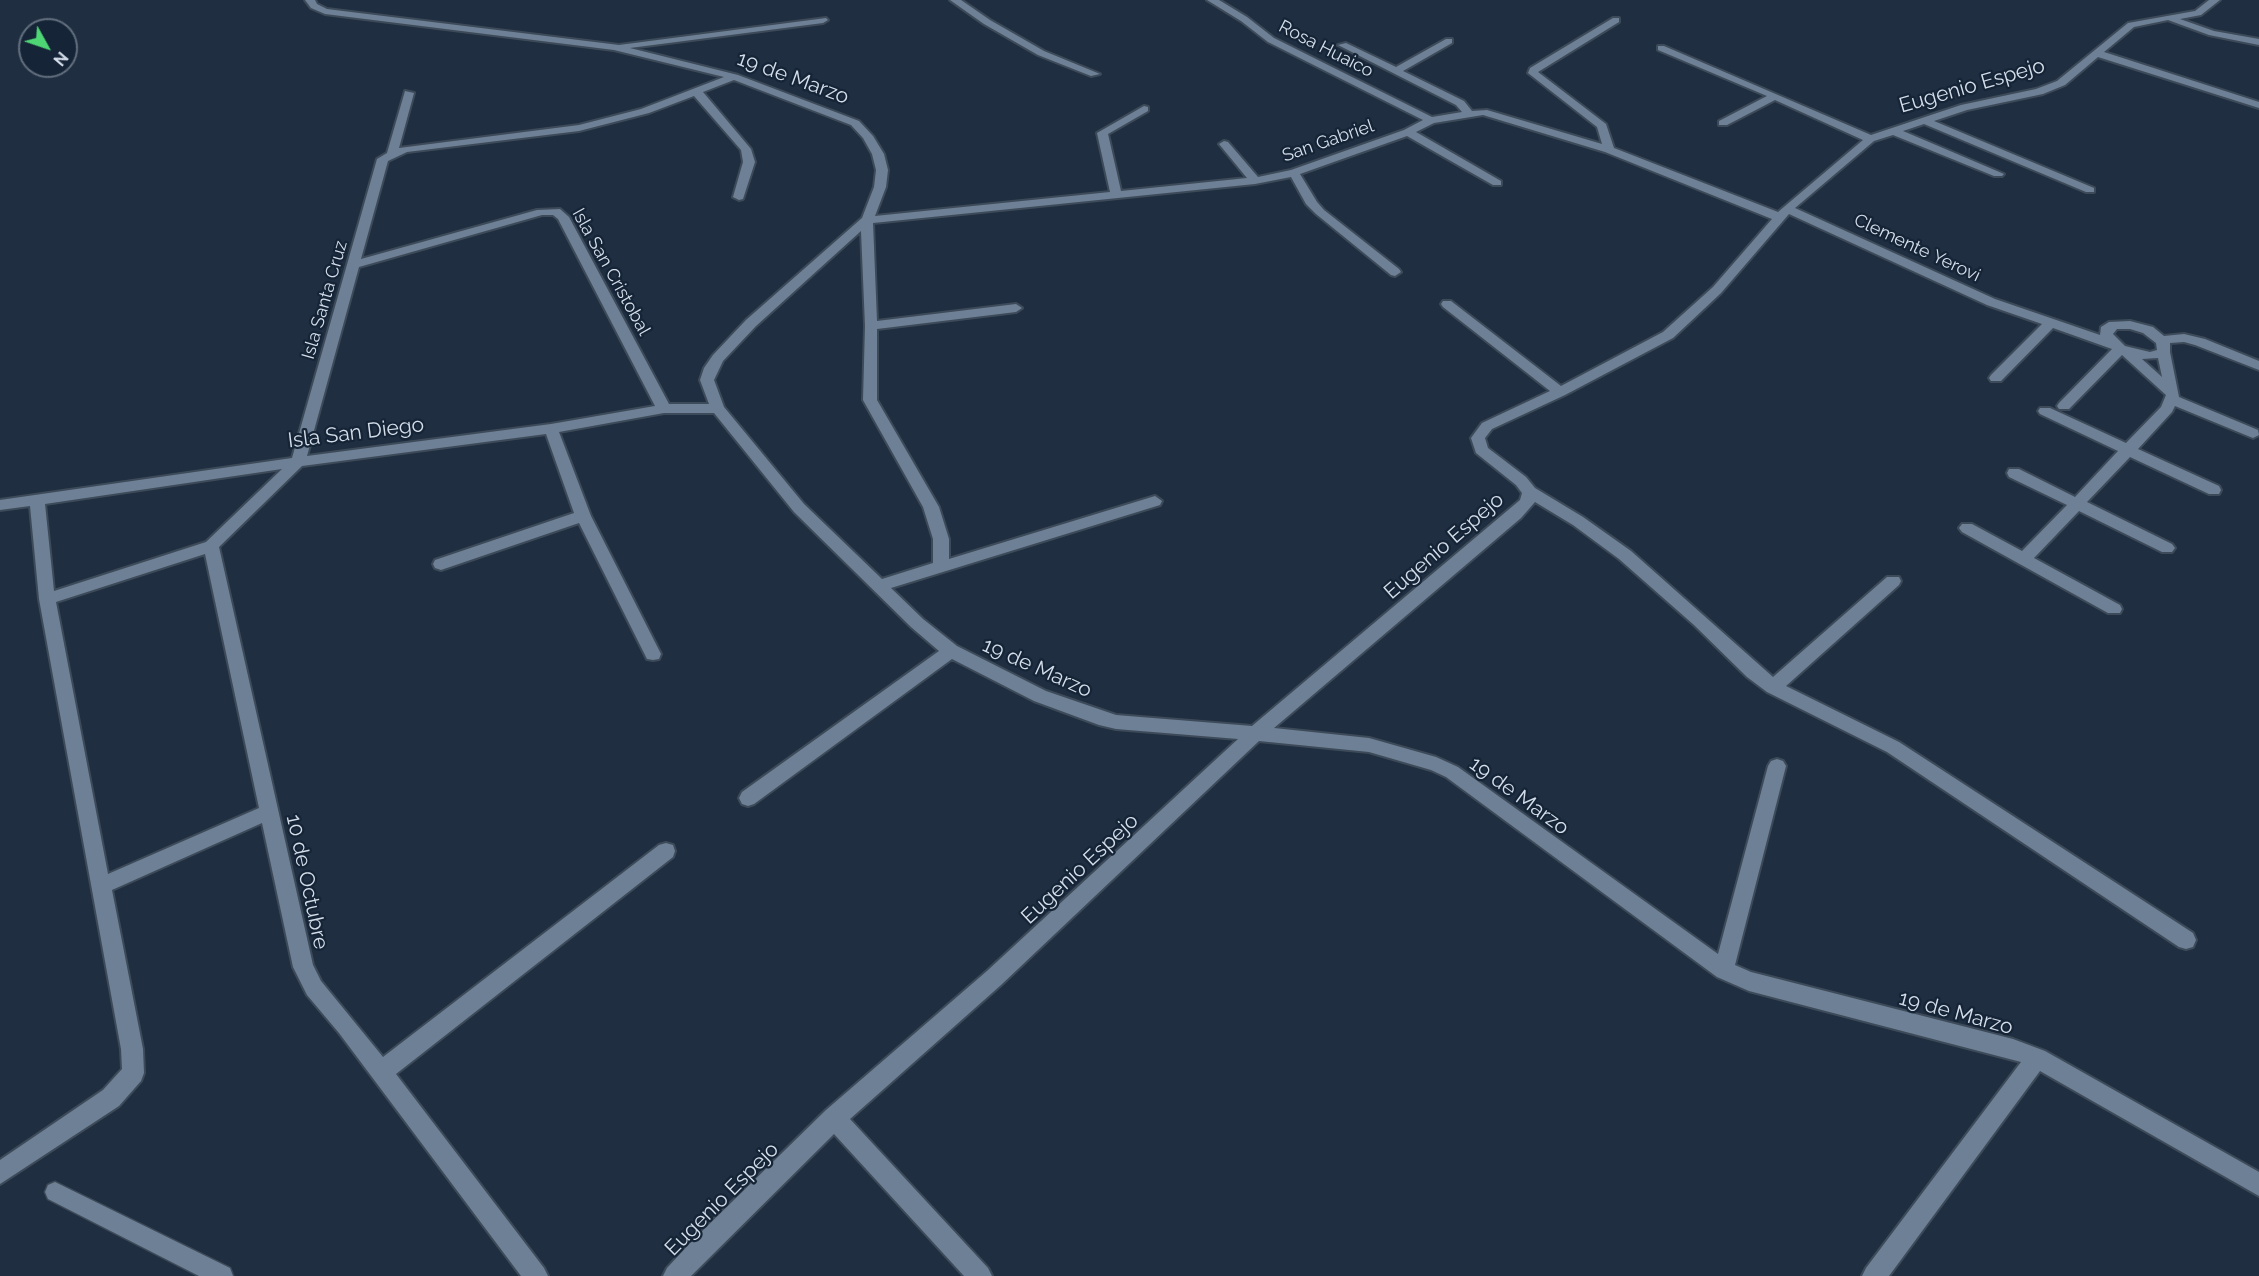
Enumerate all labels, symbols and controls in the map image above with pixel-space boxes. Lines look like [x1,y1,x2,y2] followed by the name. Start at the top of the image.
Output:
[1275,16,1377,82] street label: Rosa Huaico
[18,18,78,78] north arrow
[734,46,852,110] street label: 19 de Marzo
[49,48,72,69] text: N
[1896,53,2048,119] street label: Eugenio Espejo
[1279,115,1377,167] street label: San Gabriel
[567,205,655,339] street label: Isla San Cristobal
[1850,209,1984,287] street label: Clemente Yerovi
[298,238,352,362] street label: Isla Santa Cruz
[287,412,425,454] street label: Isla San Diego
[1379,487,1509,605] street label: Eugenio Espejo
[978,633,1096,703] street label: 19 de Marzo
[1464,751,1574,841] street label: 19 de Marzo
[1016,809,1144,929] street label: Eugenio Espejo
[280,812,334,952] street label: 10 de Octubre
[1896,986,2016,1040] street label: 19 de Marzo
[660,1137,784,1261] street label: Eugenio Espejo

